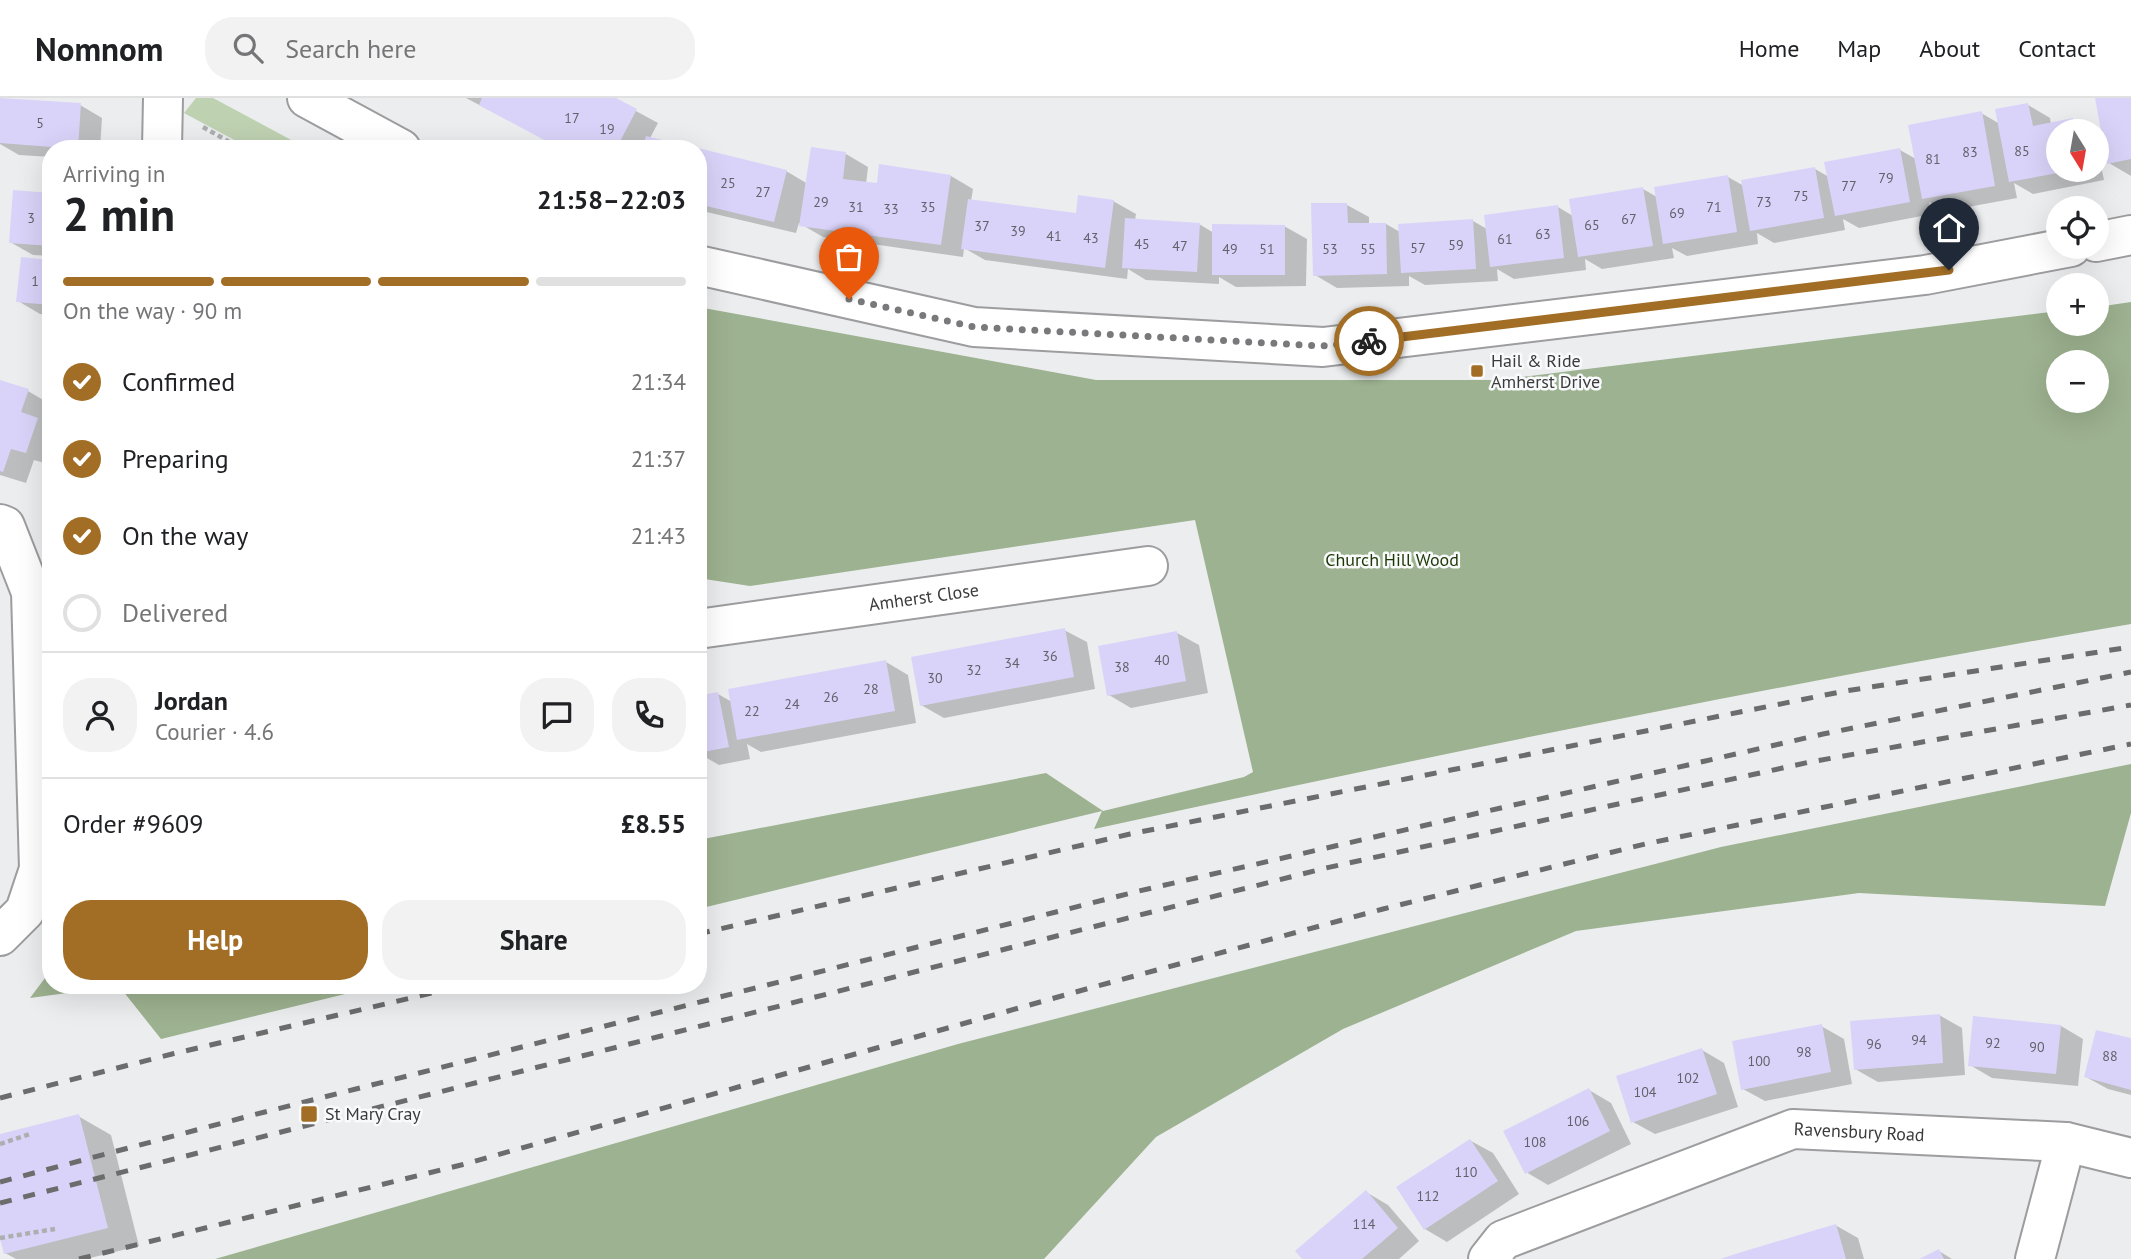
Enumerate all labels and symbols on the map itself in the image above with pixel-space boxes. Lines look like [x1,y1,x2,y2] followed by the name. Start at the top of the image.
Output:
[564,109,580,127] house number: 17
[36,114,44,132] house number: 5
[2046,119,2109,182] north arrow
[599,120,615,138] house number: 19
[2014,142,2030,160] house number: 85
[1962,143,1978,161] house number: 83
[1925,150,1941,168] house number: 81
[1878,169,1894,187] house number: 79
[720,174,736,192] house number: 25
[1841,177,1857,195] house number: 77
[755,183,771,201] house number: 27
[1793,187,1809,205] house number: 75
[813,193,829,211] house number: 29
[1756,193,1772,211] house number: 73
[848,198,864,216] house number: 31
[920,198,936,216] house number: 35
[1706,198,1722,216] house number: 71
[1919,198,1979,270] pin
[883,200,899,218] house number: 33
[1669,204,1685,222] house number: 69
[27,209,35,227] house number: 3
[1621,210,1637,228] house number: 67
[1584,216,1600,234] house number: 65
[974,217,990,235] house number: 37
[1010,222,1026,240] house number: 39
[1535,225,1551,243] house number: 63
[819,227,879,299] pin
[1046,227,1062,245] house number: 41
[1083,229,1099,247] house number: 43
[1497,230,1513,248] house number: 61
[1134,235,1150,253] house number: 45
[1448,236,1464,254] house number: 59
[1172,237,1188,255] house number: 47
[1410,239,1426,257] house number: 57
[1222,240,1238,258] house number: 49
[1259,240,1275,258] house number: 51
[1322,240,1338,258] house number: 53
[1360,240,1376,258] house number: 55
[31,272,39,290] house number: 1
[1334,306,1404,376] courier
[1491,349,1600,393] place label: Hail & Ride Amherst Drive
[1469,363,1485,379] marker: Hail & Ride Amherst Drive
[1325,548,1459,571] park label: Church Hill Wood
[867,578,980,616] street label: Amherst Close
[1042,647,1058,665] house number: 36
[1154,651,1170,669] house number: 40
[1004,654,1020,672] house number: 34
[1114,658,1130,676] house number: 38
[966,661,982,679] house number: 32
[927,669,943,687] house number: 30
[863,680,879,698] house number: 28
[823,688,839,706] house number: 26
[784,695,800,713] house number: 24
[744,702,760,720] house number: 22
[1911,1031,1927,1049] house number: 94
[1985,1034,2001,1052] house number: 92
[1866,1035,1882,1053] house number: 96
[2029,1038,2045,1056] house number: 90
[1796,1043,1812,1061] house number: 98
[2102,1047,2118,1065] house number: 88
[1748,1052,1771,1070] house number: 100
[1677,1069,1699,1087] house number: 102
[1634,1083,1657,1101] house number: 104
[325,1102,421,1125] place label: St Mary Cray
[299,1104,319,1124] marker: St Mary Cray
[1567,1112,1589,1130] house number: 106
[1793,1117,1925,1146] street label: Ravensbury Road
[1524,1133,1546,1151] house number: 108
[1455,1163,1478,1181] house number: 110
[1417,1187,1439,1205] house number: 112
[1353,1215,1376,1233] house number: 114

